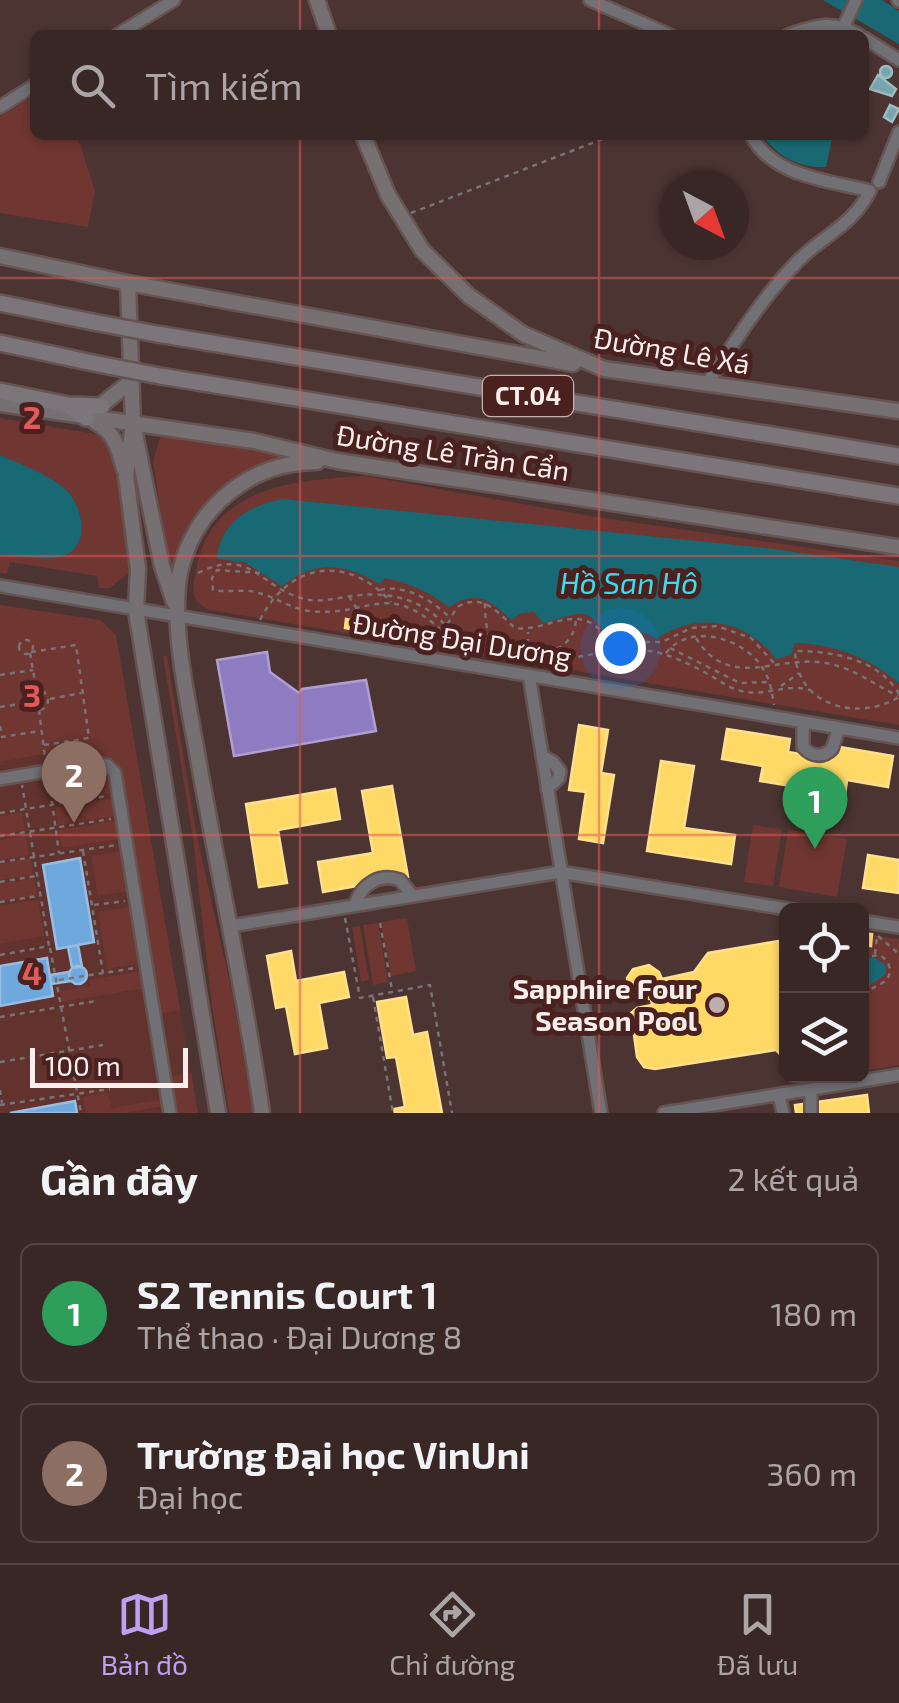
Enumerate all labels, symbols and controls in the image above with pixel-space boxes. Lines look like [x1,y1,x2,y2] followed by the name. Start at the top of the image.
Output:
[30,30,869,140] search box
[65,58,120,113] icon: search
[145,62,303,108] text: Tìm kiếm
[659,170,749,260] north arrow
[592,320,753,380] street label: Đường Lê Xá
[483,376,573,416] road number: CT.04
[23,397,41,435] text: 2
[334,417,572,487] street label: Đường Lê Trần Cẩn
[560,564,698,600] water label: Hồ San Hô
[351,605,574,673] street label: Đường Đại Dương
[595,623,646,674] your location
[23,675,41,713] text: 3
[42,740,106,823] pin: 2
[782,766,848,849] pin: 1
[779,903,869,1083] map controls
[779,903,869,993] button: locate
[22,953,42,991] text: 4
[513,971,698,1037] place label: Sapphire Four Season Pool
[779,993,869,1083] button: layers
[706,994,728,1016] marker: Sapphire Four Season Pool
[30,1043,188,1088] scale bar
[45,1048,121,1082] text: 100 m
[40,1153,198,1203] text: Gần đây
[728,1159,859,1197] text: 2 kết quả
[137,1271,438,1317] text: S2 Tennis Court 1
[68,1294,81,1332] text: 1
[770,1294,857,1332] text: 180 m
[137,1317,462,1355] text: Thể thao · Đại Dương 8
[137,1431,530,1477] text: Trường Đại học VinUni
[65,1454,84,1492] text: 2
[766,1454,857,1492] text: 360 m
[137,1477,243,1515] text: Đại học
[101,1587,188,1681] tab: Bản đồ
[389,1587,515,1681] tab: Chỉ đường
[717,1587,798,1681] tab: Đã lưu

